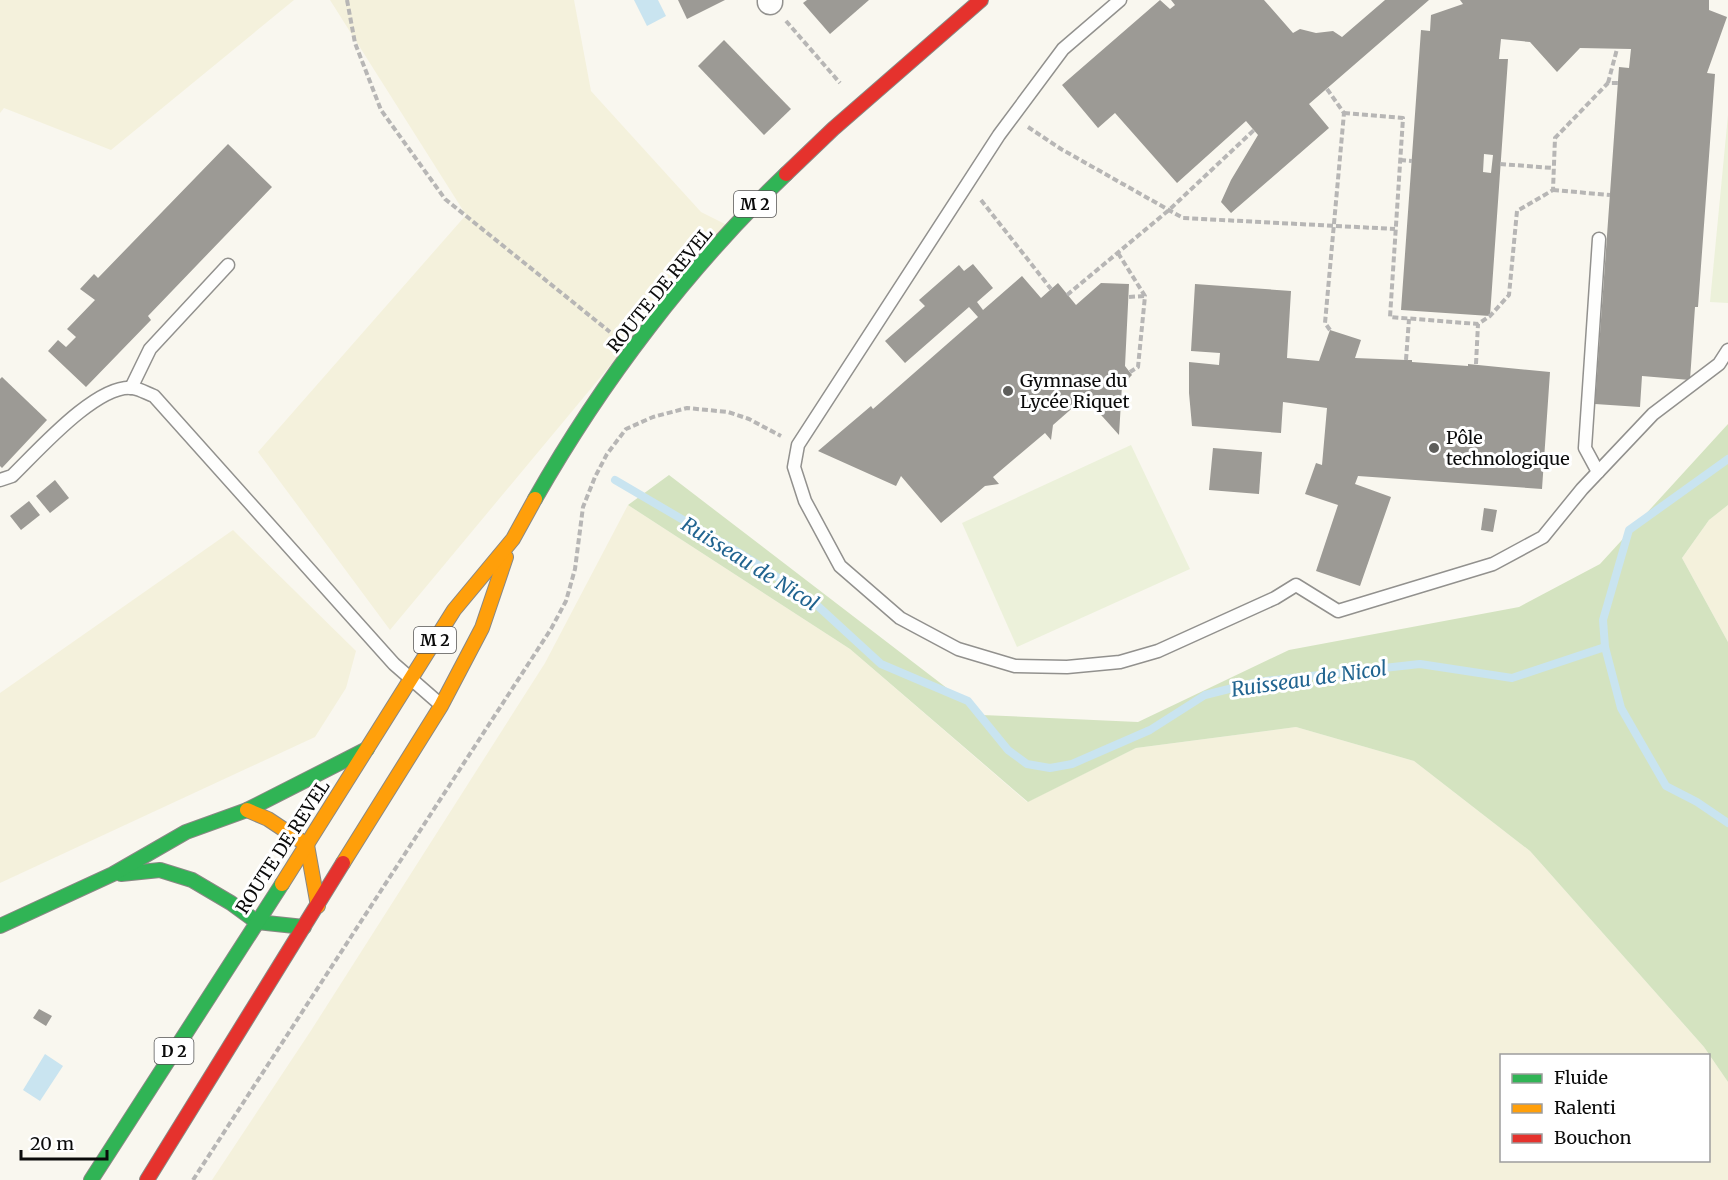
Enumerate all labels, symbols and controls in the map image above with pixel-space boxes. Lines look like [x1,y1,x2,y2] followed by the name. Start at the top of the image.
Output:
[734,191,776,217] road number: M 2
[602,222,717,357] street label: ROUTE DE REVEL
[1020,369,1129,413] place label: Gymnase du Lycée Riquet
[1001,384,1015,398] marker: Gymnase du Lycée Riquet
[1446,426,1570,470] place label: Pôle technologique
[1427,441,1441,455] marker: Pôle technologique
[677,511,824,616] water label: Ruisseau de Nicol
[414,627,456,653] road number: M 2
[1229,655,1388,702] water label: Ruisseau de Nicol
[231,775,334,918] street label: ROUTE DE REVEL
[154,1038,194,1064] road number: D 2
[1500,1054,1710,1162] legend
[1554,1066,1608,1089] text: Fluide
[1554,1096,1616,1119] text: Ralenti
[21,1123,106,1161] scale bar
[1554,1126,1631,1149] text: Bouchon
[30,1132,74,1155] text: 20 m

